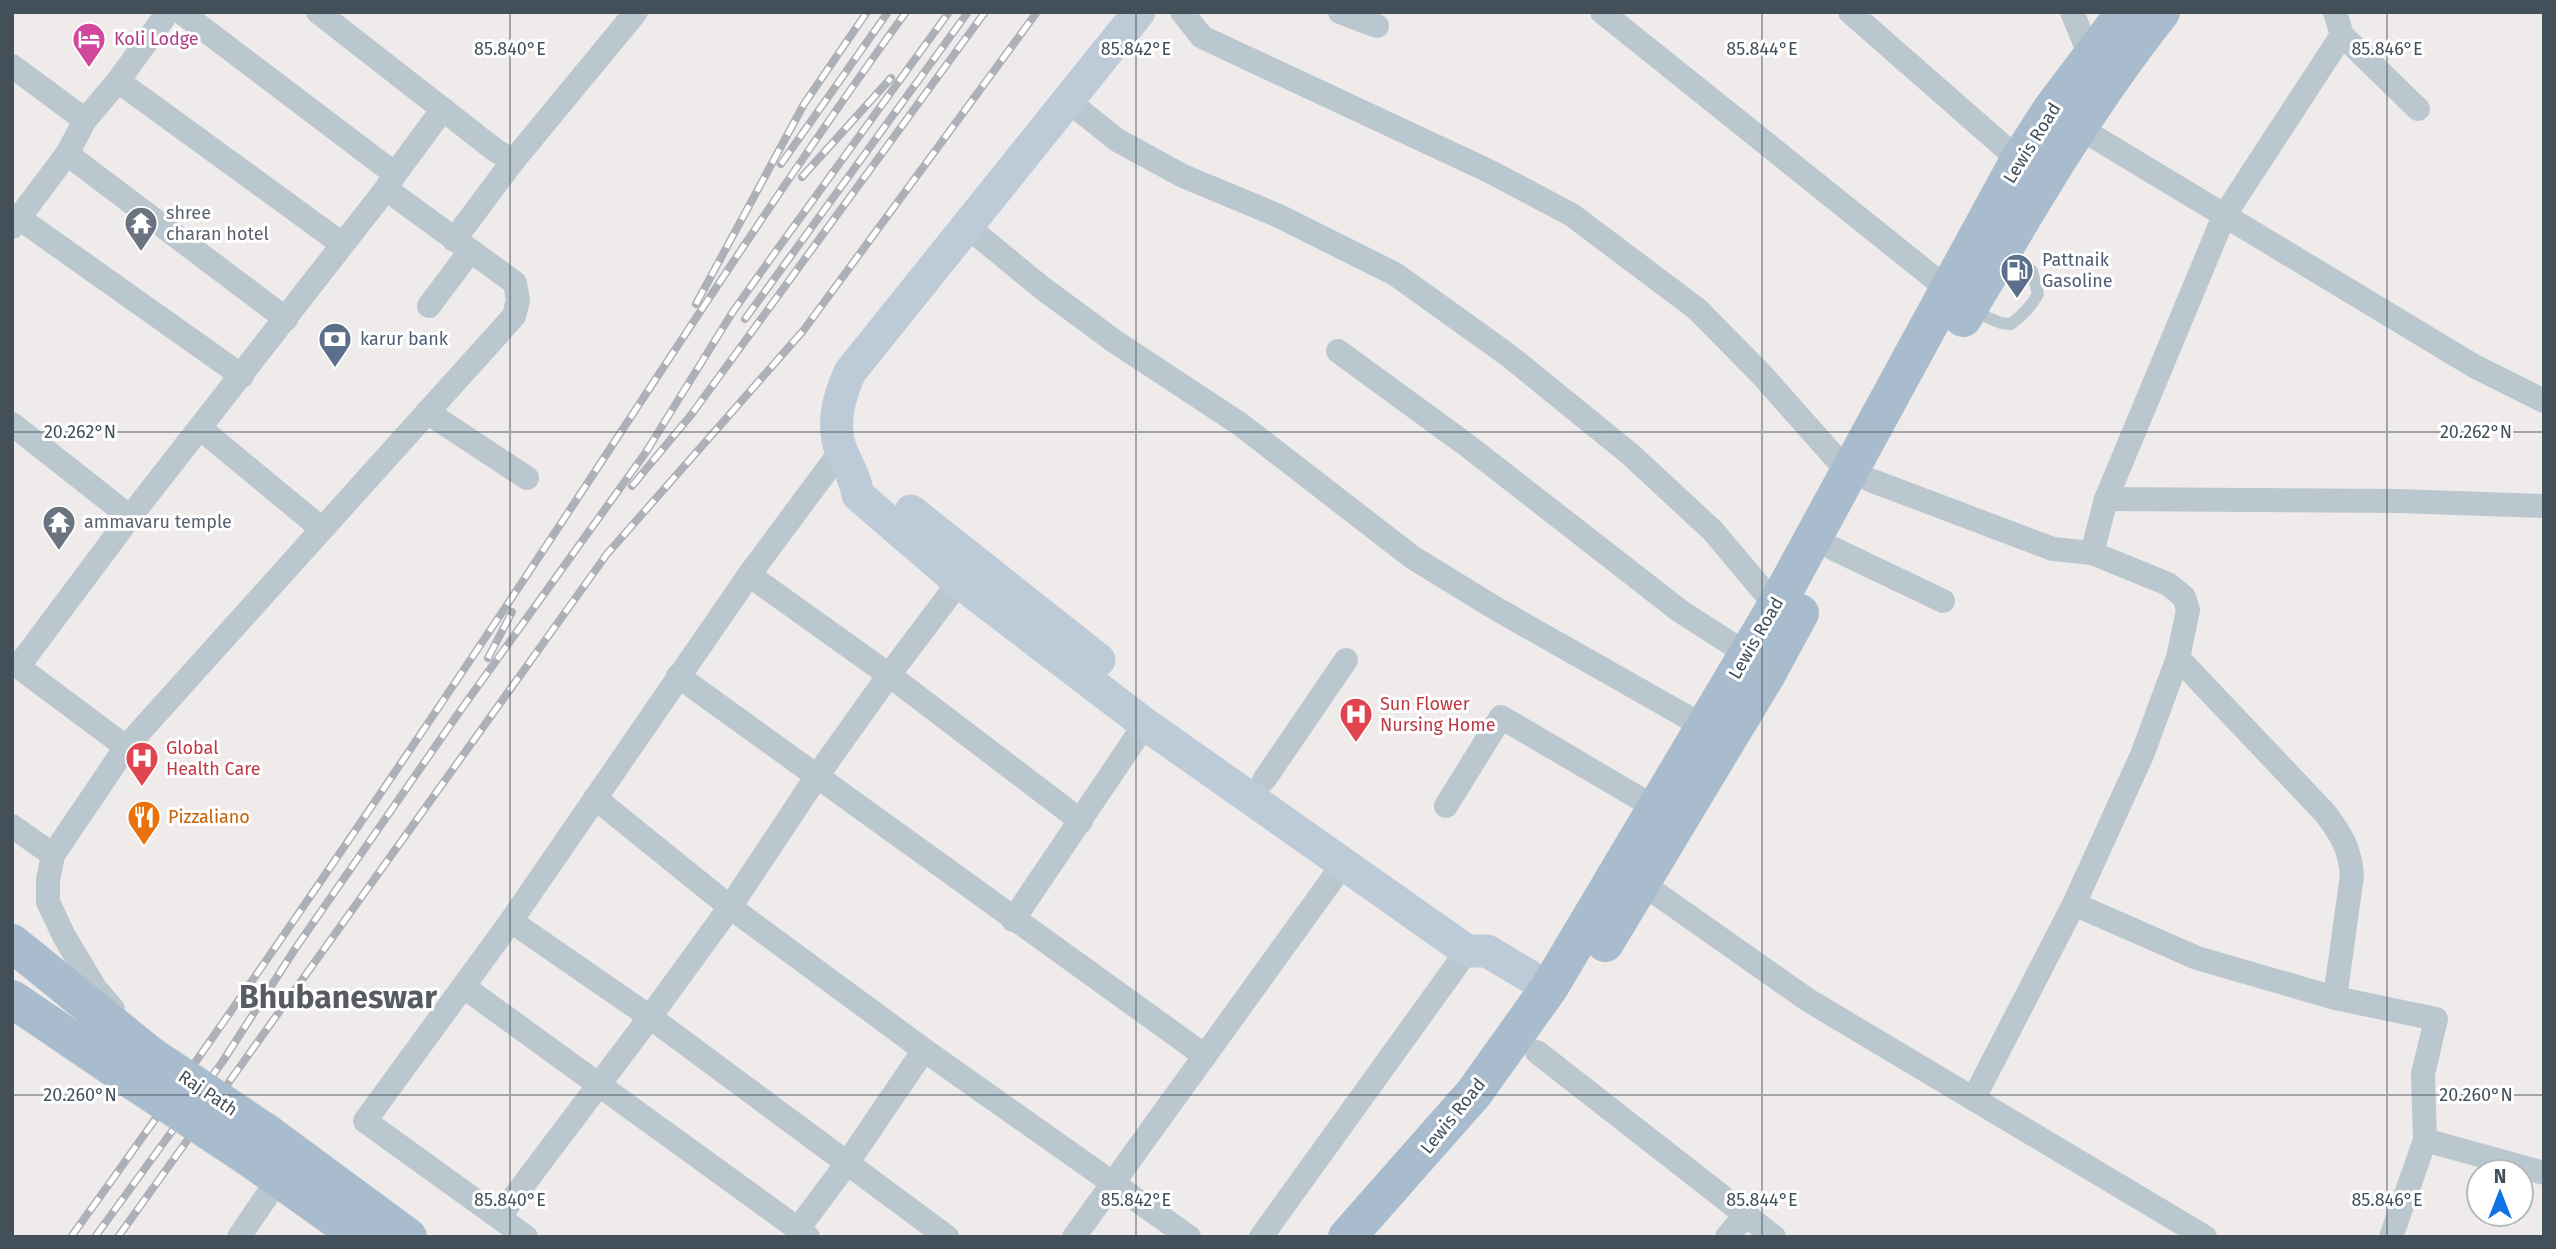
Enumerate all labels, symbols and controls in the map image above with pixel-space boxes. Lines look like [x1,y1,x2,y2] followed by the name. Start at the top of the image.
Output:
[70,20,108,69] hotel icon: Koli Lodge
[114,28,199,50] place label: Koli Lodge
[474,38,546,60] text: 85.840°E
[1101,38,1171,60] text: 85.842°E
[1726,38,1798,60] text: 85.844°E
[2351,38,2423,60] text: 85.846°E
[1999,99,2065,187] street label: Lewis Road
[166,202,269,245] place label: shree charan hotel
[122,204,160,253] temple icon: shree charan hotel
[2042,249,2113,292] place label: Pattnaik Gasoline
[1998,251,2036,300] fuel station icon: Pattnaik Gasoline
[316,320,354,369] bank icon: karur bank
[360,328,449,350] place label: karur bank
[44,421,116,443] text: 20.262°N
[2440,421,2512,443] text: 20.262°N
[40,503,78,552] temple icon: ammavaru temple
[84,511,232,533] place label: ammavaru temple
[1724,593,1788,683] street label: Lewis Road
[1380,693,1496,736] place label: Sun Flower Nursing Home
[1337,695,1375,744] hospital icon: Sun Flower Nursing Home
[166,737,260,780] place label: Global Health Care
[123,739,161,788] hospital icon: Global Health Care
[125,798,163,847] restaurant icon: Pizzaliano
[168,806,250,828] place label: Pizzaliano
[239,978,437,1016] district label: Bhubaneswar
[174,1065,242,1121] street label: Raj Path
[1416,1074,1490,1158] street label: Lewis Road
[43,1084,117,1106] text: 20.260°N
[2439,1084,2513,1106] text: 20.260°N
[2465,1158,2535,1228] north arrow
[2494,1165,2506,1188] text: N
[474,1189,546,1211] text: 85.840°E
[1101,1189,1171,1211] text: 85.842°E
[1726,1189,1798,1211] text: 85.844°E
[2351,1189,2423,1211] text: 85.846°E

